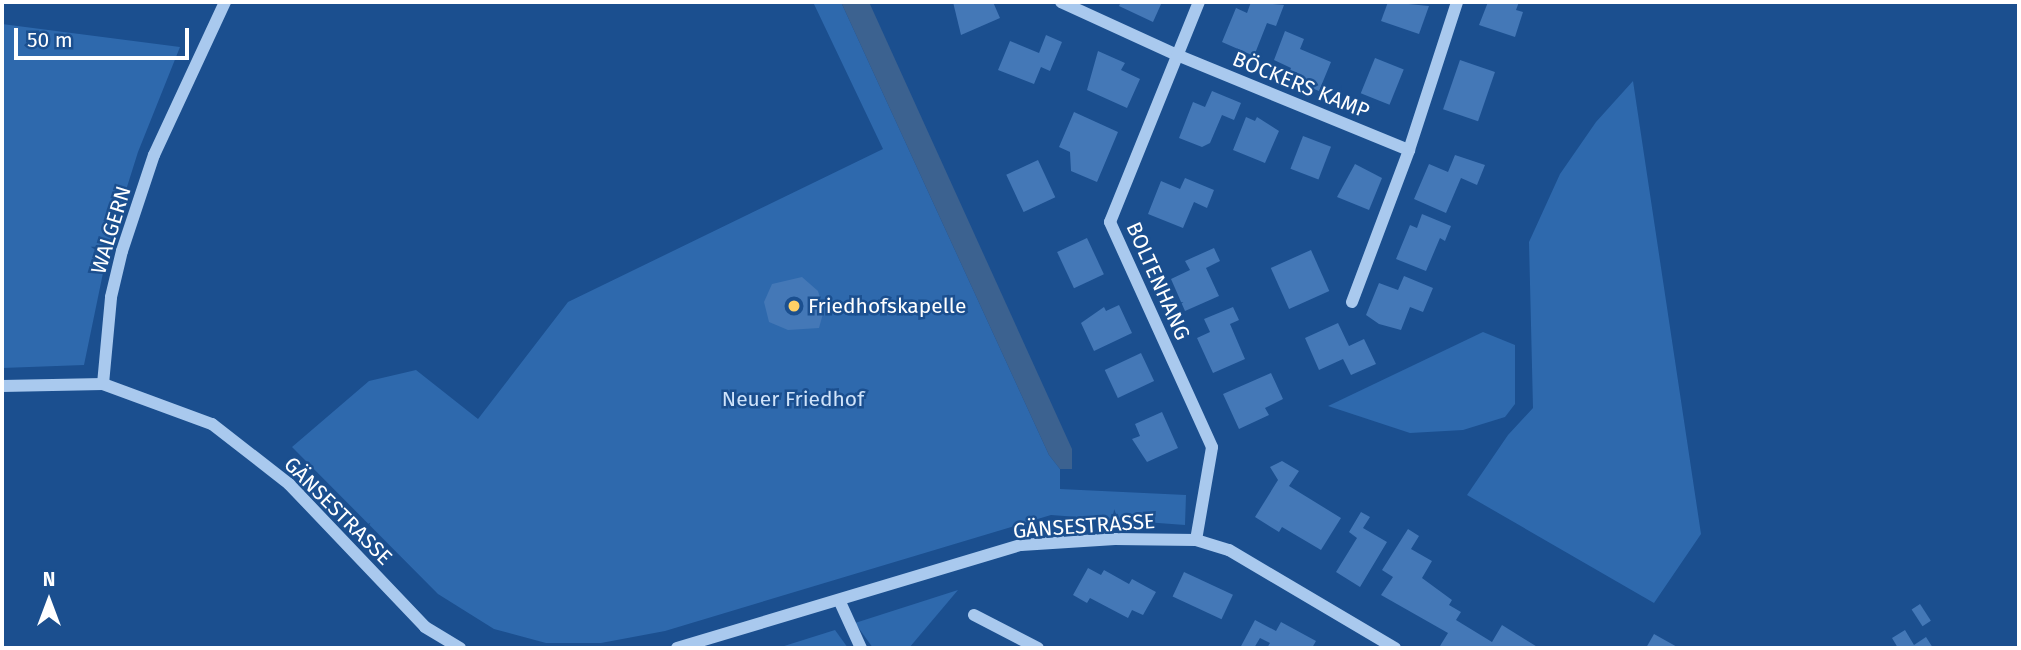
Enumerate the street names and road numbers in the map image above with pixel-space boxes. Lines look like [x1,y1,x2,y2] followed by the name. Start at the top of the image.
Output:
[1229,46,1373,124] street label: BÖCKERS KAMP
[86,183,136,277] street label: WALGERN
[1121,218,1195,344] street label: BOLTENHANG
[279,452,397,570] street label: GÄNSESTRASSE
[1012,508,1156,544] street label: GÄNSESTRASSE

